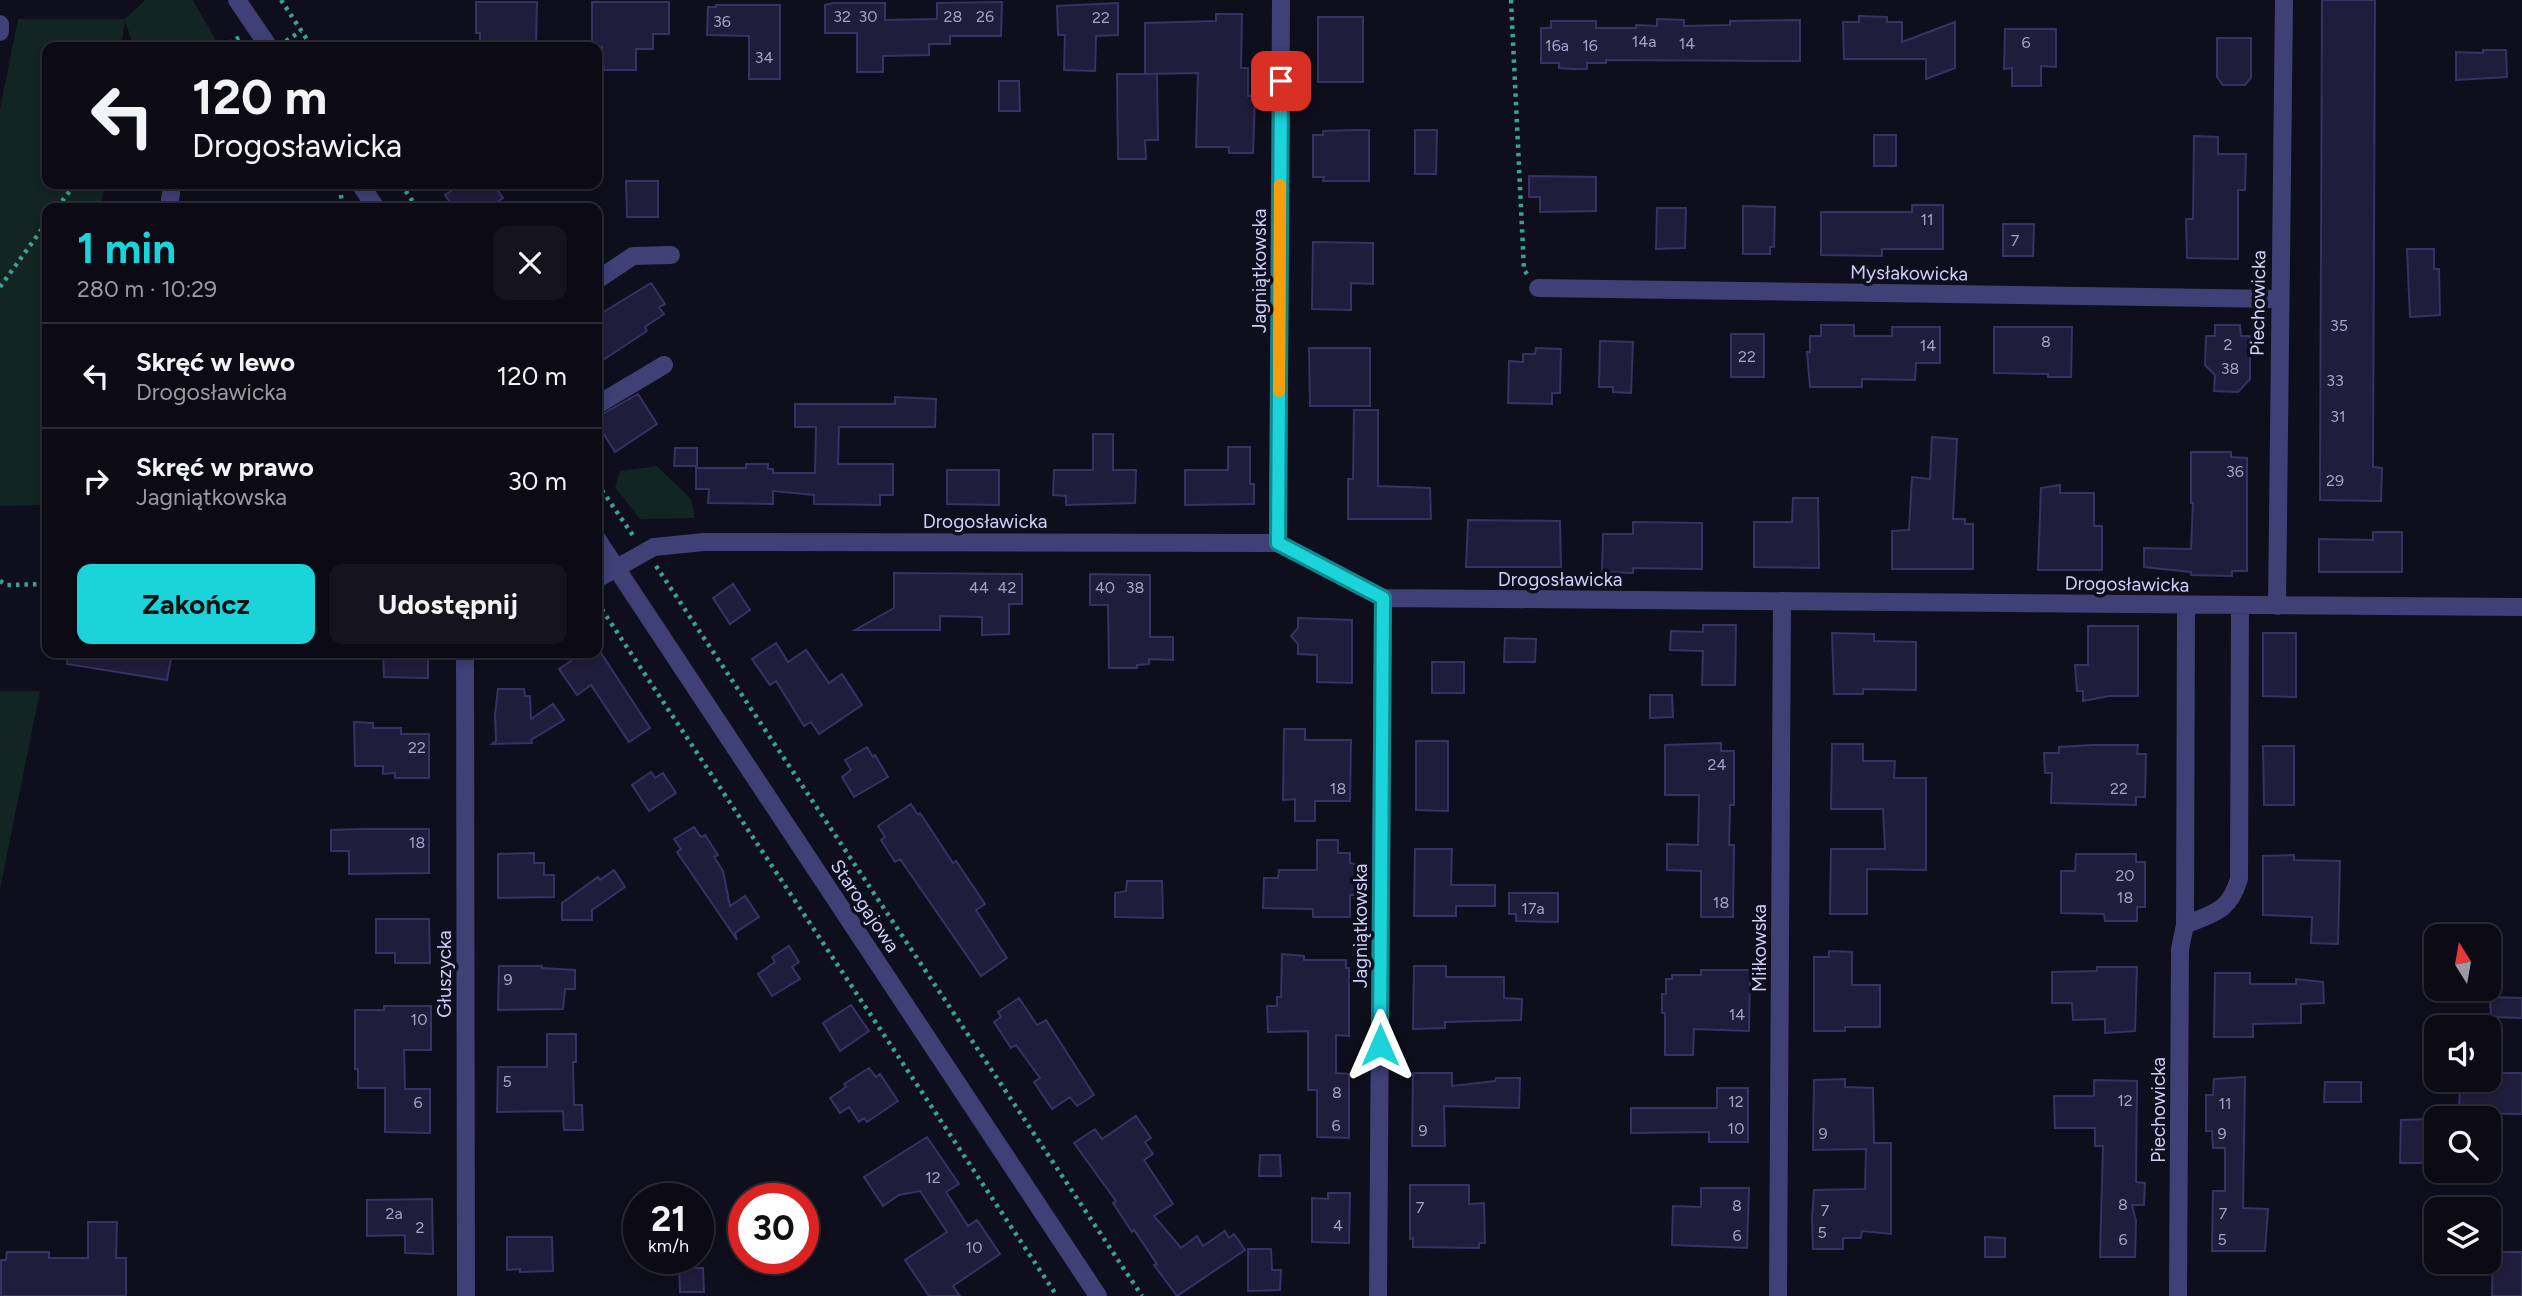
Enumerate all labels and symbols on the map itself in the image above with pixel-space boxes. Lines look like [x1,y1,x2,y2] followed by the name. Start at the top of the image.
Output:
[833,7,851,26] house number: 32
[859,7,877,26] house number: 30
[944,7,962,26] house number: 28
[976,7,994,26] house number: 26
[1092,8,1110,27] house number: 22
[713,12,731,31] house number: 36
[1632,32,1656,51] house number: 14a
[2021,33,2031,52] house number: 6
[1679,34,1695,53] house number: 14
[1545,36,1569,55] house number: 16a
[1582,36,1598,55] house number: 16
[755,48,773,67] house number: 34
[1251,51,1311,111] pin
[1248,209,1271,333] street label: Jagniątkowska
[1920,210,1934,229] house number: 11
[2011,231,2020,250] house number: 7
[2246,250,2270,356] street label: Piechowicka
[1850,260,1968,286] street label: Mysłakowicka
[2330,316,2348,335] house number: 35
[2041,332,2051,351] house number: 8
[2224,335,2232,354] house number: 2
[1920,336,1936,355] house number: 14
[1738,347,1756,366] house number: 22
[2221,359,2239,378] house number: 38
[2326,371,2344,390] house number: 33
[2330,407,2346,426] house number: 31
[2226,462,2244,481] house number: 36
[2326,471,2344,490] house number: 29
[923,510,1047,533] street label: Drogosławicka
[1498,568,1622,591] street label: Drogosławicka
[2064,571,2190,597] street label: Drogosławicka
[969,578,989,597] house number: 44
[998,578,1016,597] house number: 42
[1095,578,1115,597] house number: 40
[1126,578,1144,597] house number: 38
[408,738,426,757] house number: 22
[1708,755,1726,774] house number: 24
[1330,779,1346,798] house number: 18
[2110,779,2128,798] house number: 22
[409,833,425,852] house number: 18
[826,855,904,957] street label: Starogajowa
[1349,864,1372,988] street label: Jagniątkowska
[2115,866,2135,885] house number: 20
[2117,888,2133,907] house number: 18
[1713,893,1729,912] house number: 18
[1521,899,1545,918] house number: 17a
[1748,904,1771,992] street label: Miłkowska
[2424,924,2501,1001] north arrow
[433,930,456,1018] street label: Głuszycka
[503,970,513,989] house number: 9
[1729,1005,1745,1024] house number: 14
[1343,1008,1417,1082] position arrow
[411,1010,427,1029] house number: 10
[2147,1057,2170,1163] street label: Piechowicka
[502,1072,512,1091] house number: 5
[1332,1083,1342,1102] house number: 8
[2117,1091,2133,1110] house number: 12
[1728,1092,1744,1111] house number: 12
[413,1093,423,1112] house number: 6
[2218,1094,2232,1113] house number: 11
[1331,1116,1341,1135] house number: 6
[1728,1119,1744,1138] house number: 10
[1418,1121,1428,1140] house number: 9
[1818,1124,1828,1143] house number: 9
[2217,1124,2227,1143] house number: 9
[925,1168,941,1187] house number: 12
[728,1183,819,1274] speed limit sign: 30
[2118,1195,2128,1214] house number: 8
[1732,1196,1742,1215] house number: 8
[1416,1198,1425,1217] house number: 7
[1821,1201,1830,1220] house number: 7
[385,1204,403,1223] house number: 2a
[2219,1204,2228,1223] house number: 7
[1333,1216,1343,1235] house number: 4
[416,1218,424,1237] house number: 2
[1817,1223,1827,1242] house number: 5
[1732,1226,1742,1245] house number: 6
[2118,1230,2128,1249] house number: 6
[2217,1230,2227,1249] house number: 5
[966,1238,982,1257] house number: 10

